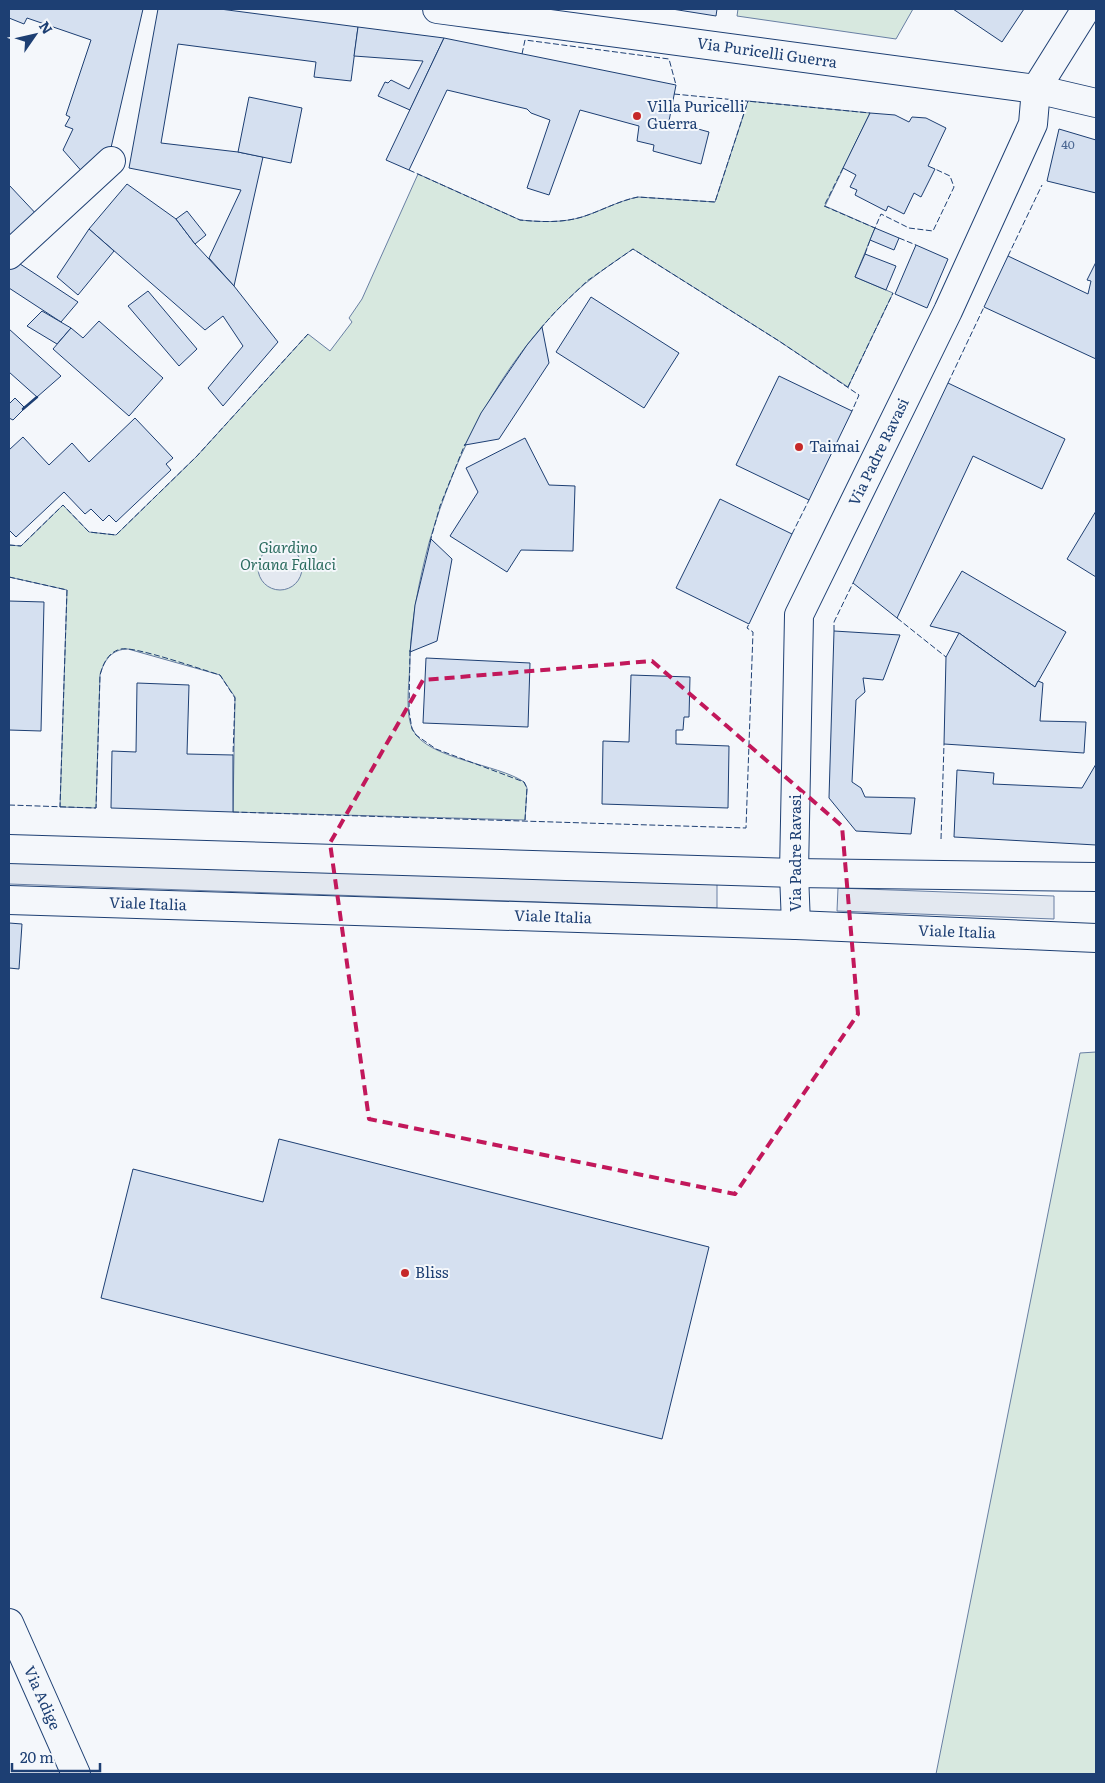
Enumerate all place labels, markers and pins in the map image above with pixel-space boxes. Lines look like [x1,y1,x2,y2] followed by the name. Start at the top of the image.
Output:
[647,94,745,134] place label: Villa Puricelli Guerra
[631,110,643,122] marker: Villa Puricelli Guerra
[809,434,860,457] place label: Taimai
[793,441,805,453] marker: Taimai
[415,1260,449,1283] place label: Bliss
[399,1267,411,1279] marker: Bliss

